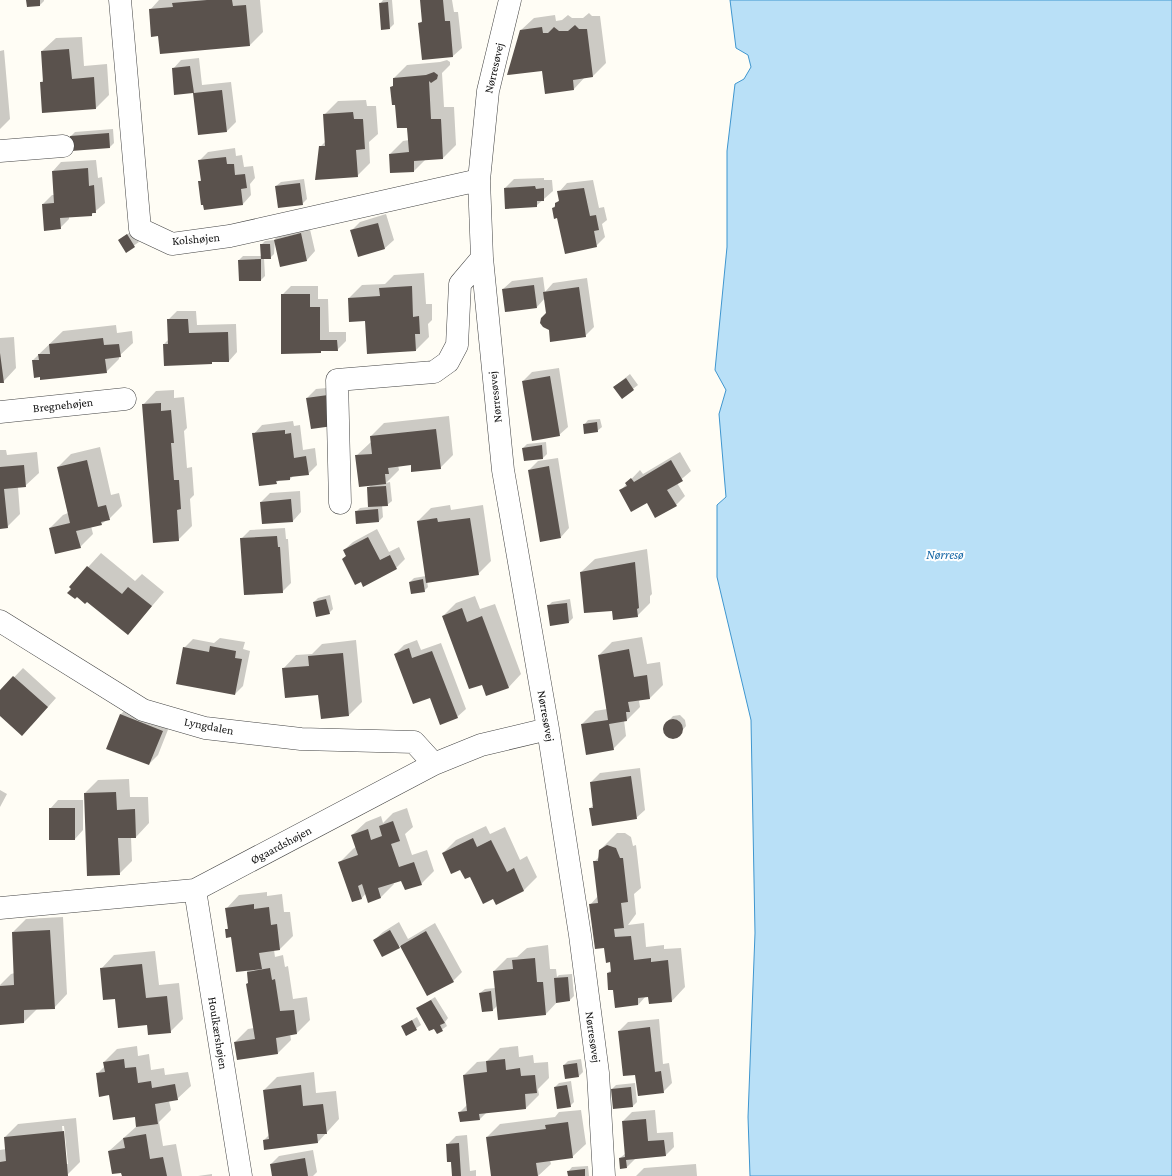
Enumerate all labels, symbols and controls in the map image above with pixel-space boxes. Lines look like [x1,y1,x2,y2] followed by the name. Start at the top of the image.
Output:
[481,41,507,95] street label: Nørresøvej
[172,230,221,248] street label: Kolshøjen
[485,371,505,423] street label: Nørresøvej
[32,395,94,415] street label: Bregnehøjen
[926,547,964,562] water label: Nørresø
[535,689,557,743] street label: Nørresøvej
[183,714,236,738] street label: Lyngdalen
[248,823,314,867] street label: Øgaardshøjen
[205,996,231,1071] street label: Houlkærshøjen
[582,1010,604,1064] street label: Nørresøvej

